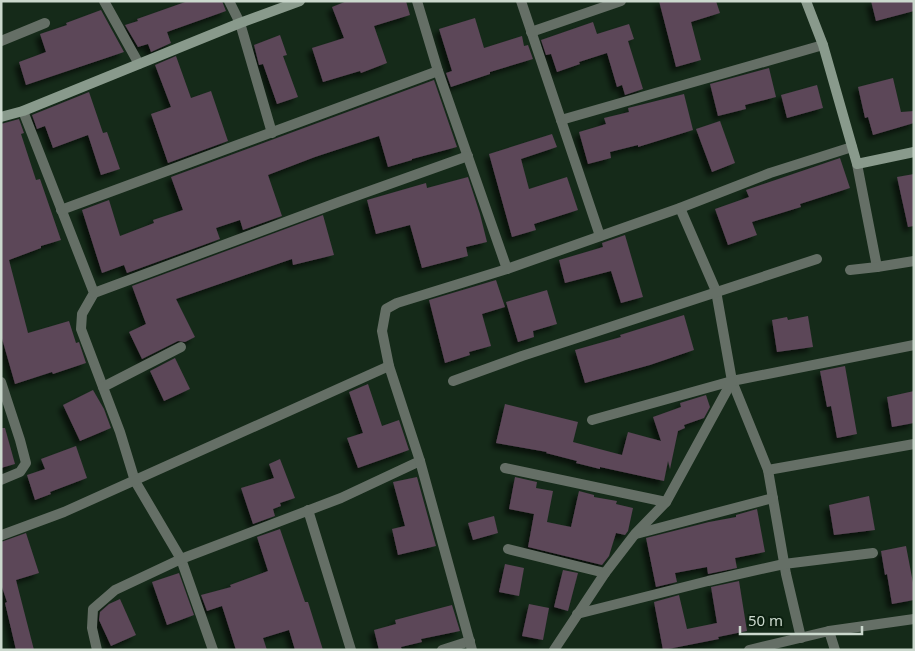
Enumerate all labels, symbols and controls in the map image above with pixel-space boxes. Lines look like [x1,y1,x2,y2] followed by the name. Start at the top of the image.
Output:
[740,604,862,636] scale bar
[748,610,783,630] text: 50 m

